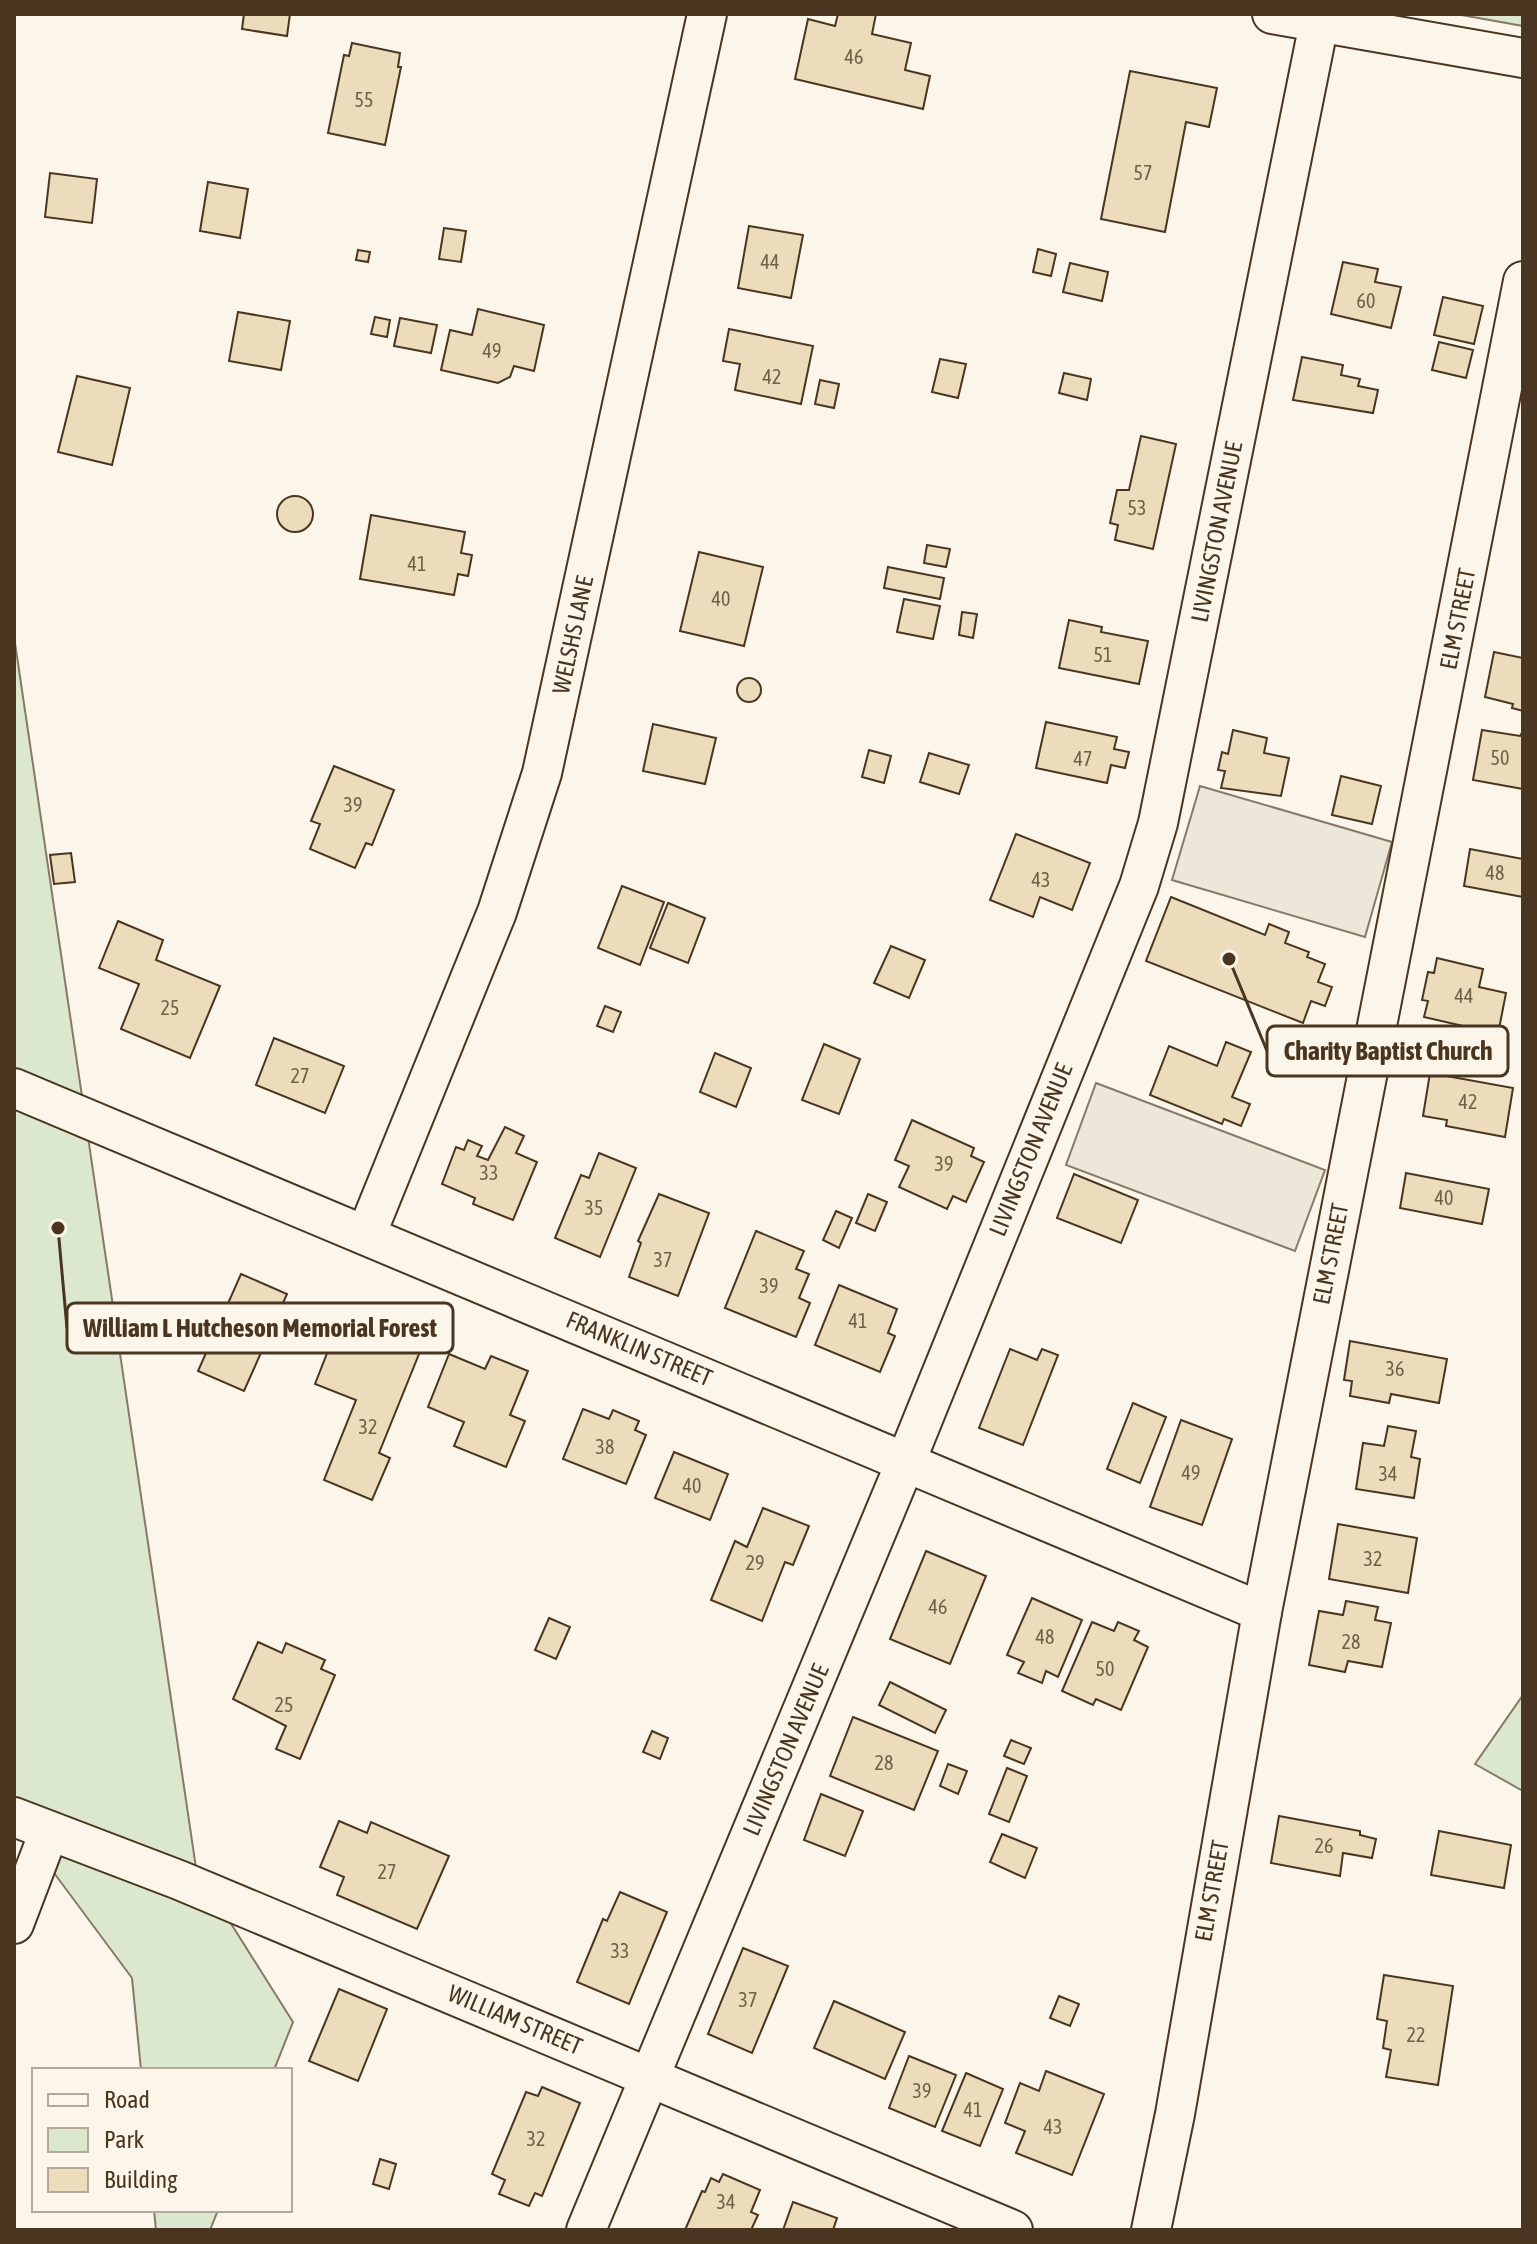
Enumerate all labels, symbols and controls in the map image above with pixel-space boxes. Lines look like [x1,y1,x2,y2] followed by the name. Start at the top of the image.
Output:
[845,45,863,68] house number: 46
[355,88,373,111] house number: 55
[1134,161,1152,184] house number: 57
[761,250,779,273] house number: 44
[1357,289,1375,312] house number: 60
[483,339,501,362] house number: 49
[763,365,781,388] house number: 42
[1186,439,1247,625] street label: LIVINGSTON AVENUE
[1128,496,1146,519] house number: 53
[408,552,426,575] house number: 41
[1434,566,1481,672] street label: ELM STREET
[547,574,598,696] street label: WELSHS LANE
[712,587,730,610] house number: 40
[1094,643,1112,666] house number: 51
[1491,746,1509,769] house number: 50
[1074,747,1092,770] house number: 47
[344,793,362,816] house number: 39
[1486,861,1504,884] house number: 48
[1032,868,1050,891] house number: 43
[1455,984,1473,1007] house number: 44
[161,996,179,1019] house number: 25
[1267,1026,1508,1076] callout: Charity Baptist Church
[1283,1036,1493,1066] text: Charity Baptist Church
[984,1060,1077,1240] street label: LIVINGSTON AVENUE
[291,1064,309,1087] house number: 27
[1459,1090,1477,1113] house number: 42
[935,1152,953,1175] house number: 39
[480,1161,498,1184] house number: 33
[1435,1186,1453,1209] house number: 40
[585,1196,603,1219] house number: 35
[1307,1201,1354,1307] street label: ELM STREET
[654,1248,672,1271] house number: 37
[760,1274,778,1297] house number: 39
[67,1303,453,1353] callout: William L Hutcheson Memorial Forest
[562,1306,717,1392] street label: FRANKLIN STREET
[849,1309,867,1332] house number: 41
[82,1313,437,1343] text: William L Hutcheson Memorial Forest
[1386,1357,1404,1380] house number: 36
[359,1415,377,1438] house number: 32
[596,1435,614,1458] house number: 38
[1182,1461,1200,1484] house number: 49
[1379,1462,1397,1485] house number: 34
[683,1474,701,1497] house number: 40
[1364,1547,1382,1570] house number: 32
[746,1551,764,1574] house number: 29
[929,1595,947,1618] house number: 46
[1036,1625,1054,1648] house number: 48
[1342,1630,1360,1653] house number: 28
[1096,1657,1114,1680] house number: 50
[737,1660,834,1840] street label: LIVINGSTON AVENUE
[275,1693,293,1716] house number: 25
[875,1751,893,1774] house number: 28
[1315,1834,1333,1857] house number: 26
[1189,1838,1234,1944] street label: ELM STREET
[378,1860,396,1883] house number: 27
[611,1939,629,1962] house number: 33
[444,1979,587,2060] street label: WILLIAM STREET
[739,1988,757,2011] house number: 37
[1407,2023,1425,2046] house number: 22
[32,2068,292,2212] legend
[913,2079,931,2102] house number: 39
[104,2086,150,2113] text: Road
[964,2098,982,2121] house number: 41
[1044,2115,1062,2138] house number: 43
[104,2126,145,2153] text: Park
[527,2127,545,2150] house number: 32
[104,2166,178,2193] text: Building
[717,2190,735,2213] house number: 34

